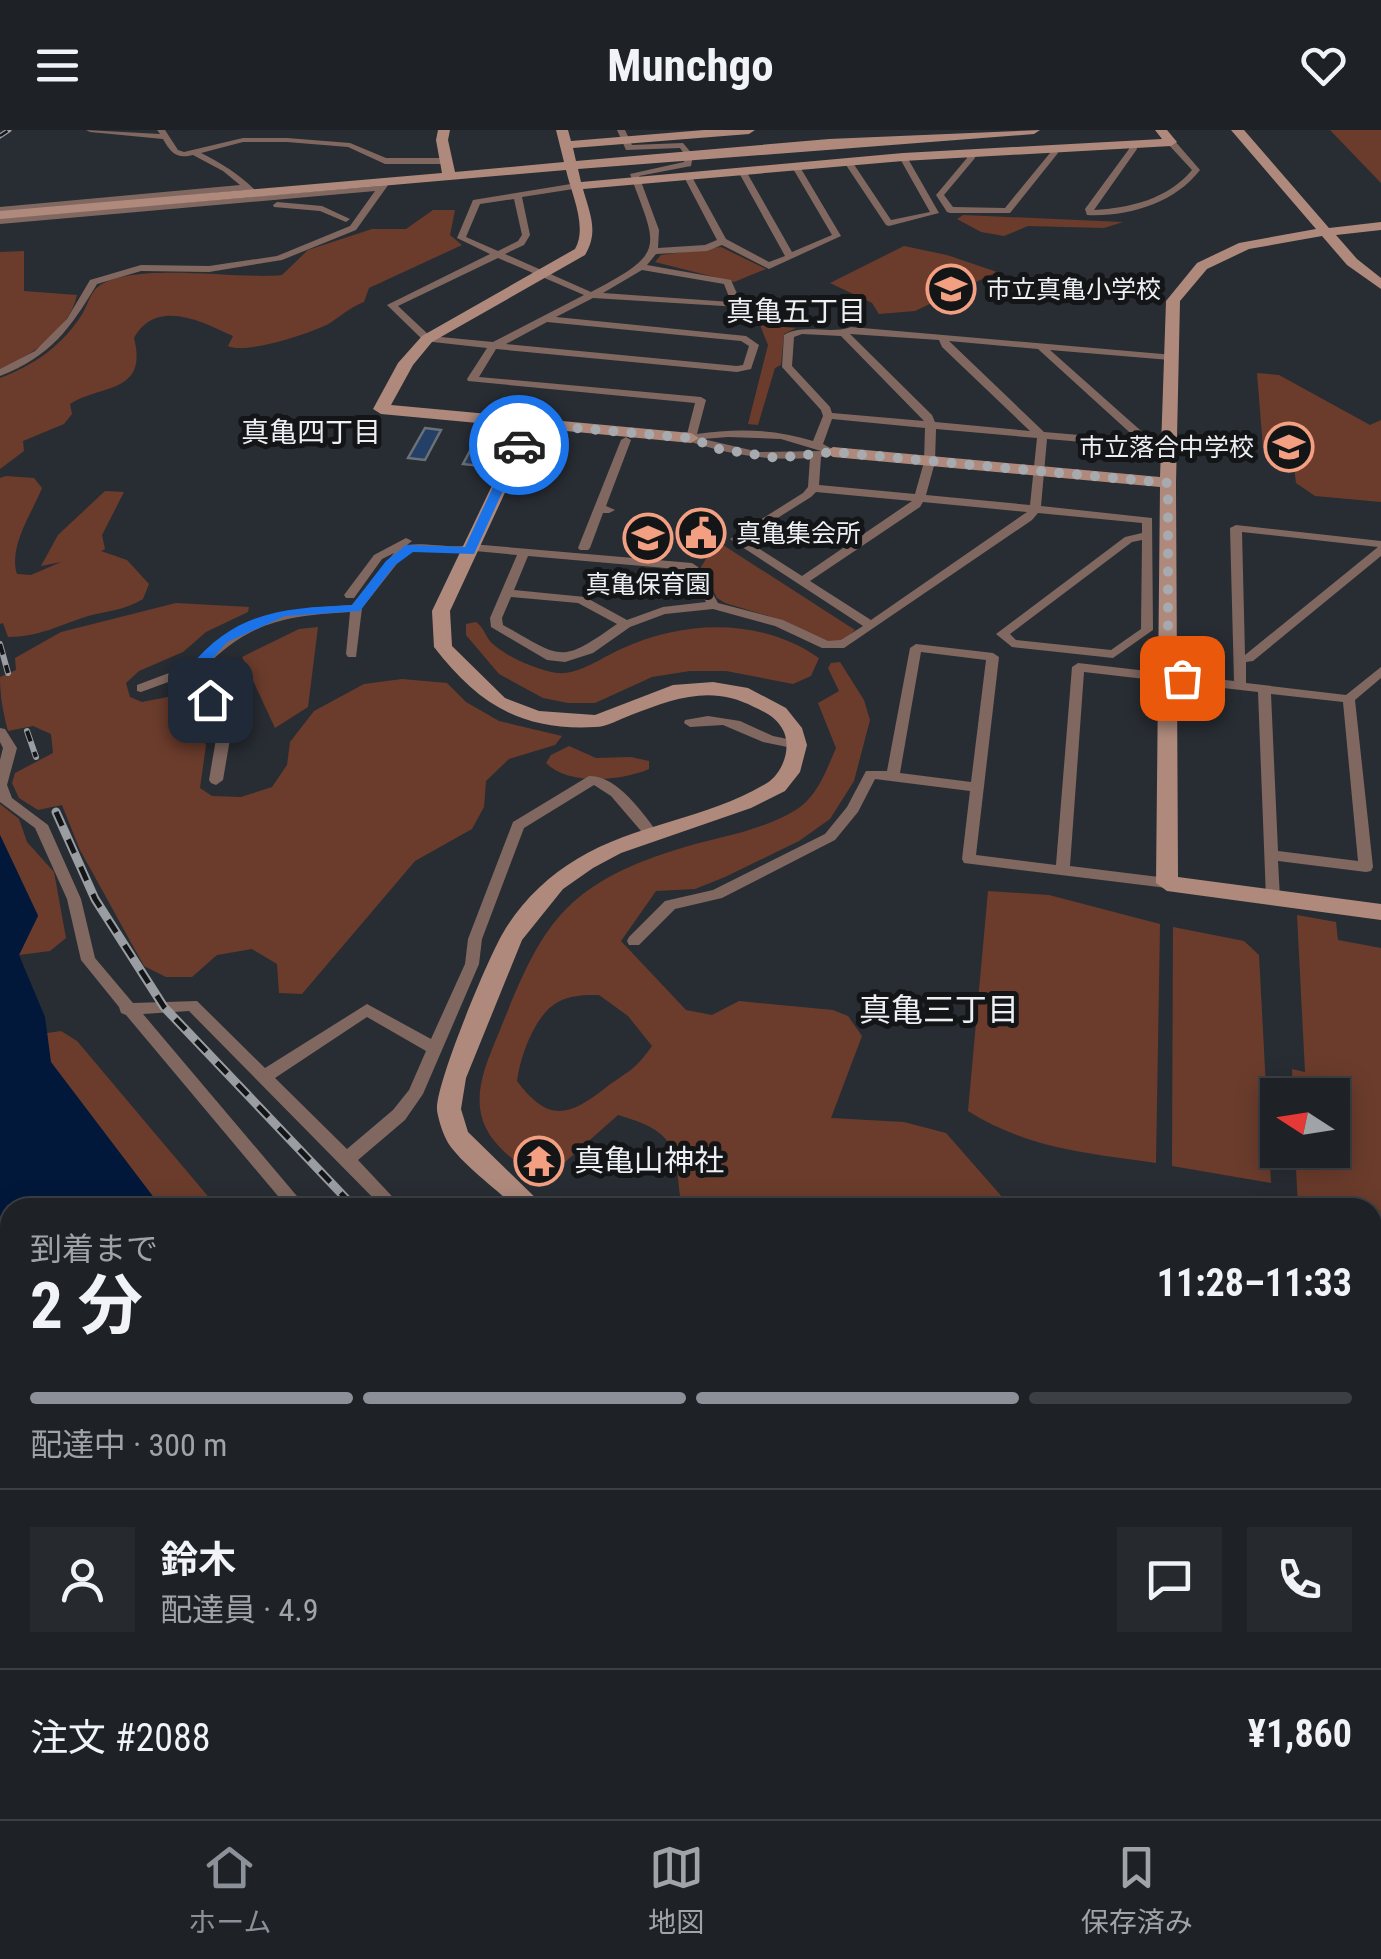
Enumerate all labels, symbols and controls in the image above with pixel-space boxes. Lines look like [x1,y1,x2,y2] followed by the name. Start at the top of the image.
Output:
[30,38,85,93] icon: menu
[1296,38,1351,93] icon: heart
[607,39,774,92] text: Munchgo
[925,263,977,315] school or university icon: 市立真亀小学校
[986,275,1161,304] place label: 市立真亀小学校
[726,295,866,328] district label: 真亀五丁目
[469,395,569,495] courier
[241,416,381,449] district label: 真亀四丁目
[492,418,547,473] icon: car
[1263,421,1315,473] school or university icon: 市立落合中学校
[1079,433,1254,462] place label: 市立落合中学校
[675,507,727,559] public building icon: 真亀集会所
[622,512,674,564] school or university icon: 真亀保育園
[736,519,861,548] place label: 真亀集会所
[585,570,711,599] place label: 真亀保育園
[1140,636,1225,721] pin
[1155,651,1210,706] icon: bag
[168,658,253,743] pin
[183,673,238,728] icon: home
[859,991,1019,1029] district label: 真亀三丁目
[1260,1078,1350,1168] north arrow
[1260,1078,1350,1168] map controls
[513,1135,565,1187] temple icon: 真亀山神社
[574,1143,724,1178] place label: 真亀山神社
[30,1230,158,1268] text: 到着まで
[1157,1261,1352,1305] text: 11:28–11:33
[30,1268,143,1344] text: 2 分
[30,1426,227,1464] text: 配達中 · 300 m
[30,1527,135,1632] button: person
[1117,1527,1222,1632] button: chat
[1247,1527,1352,1632] button: phone
[160,1538,236,1582] text: 鈴木
[160,1591,319,1629] text: 配達員 · 4.9
[1248,1712,1352,1756] text: ¥1,860
[30,1716,211,1760] text: 注文 #2088
[188,1840,271,1940] tab: ホーム
[648,1840,704,1940] tab: 地図
[1081,1840,1193,1940] tab: 保存済み

